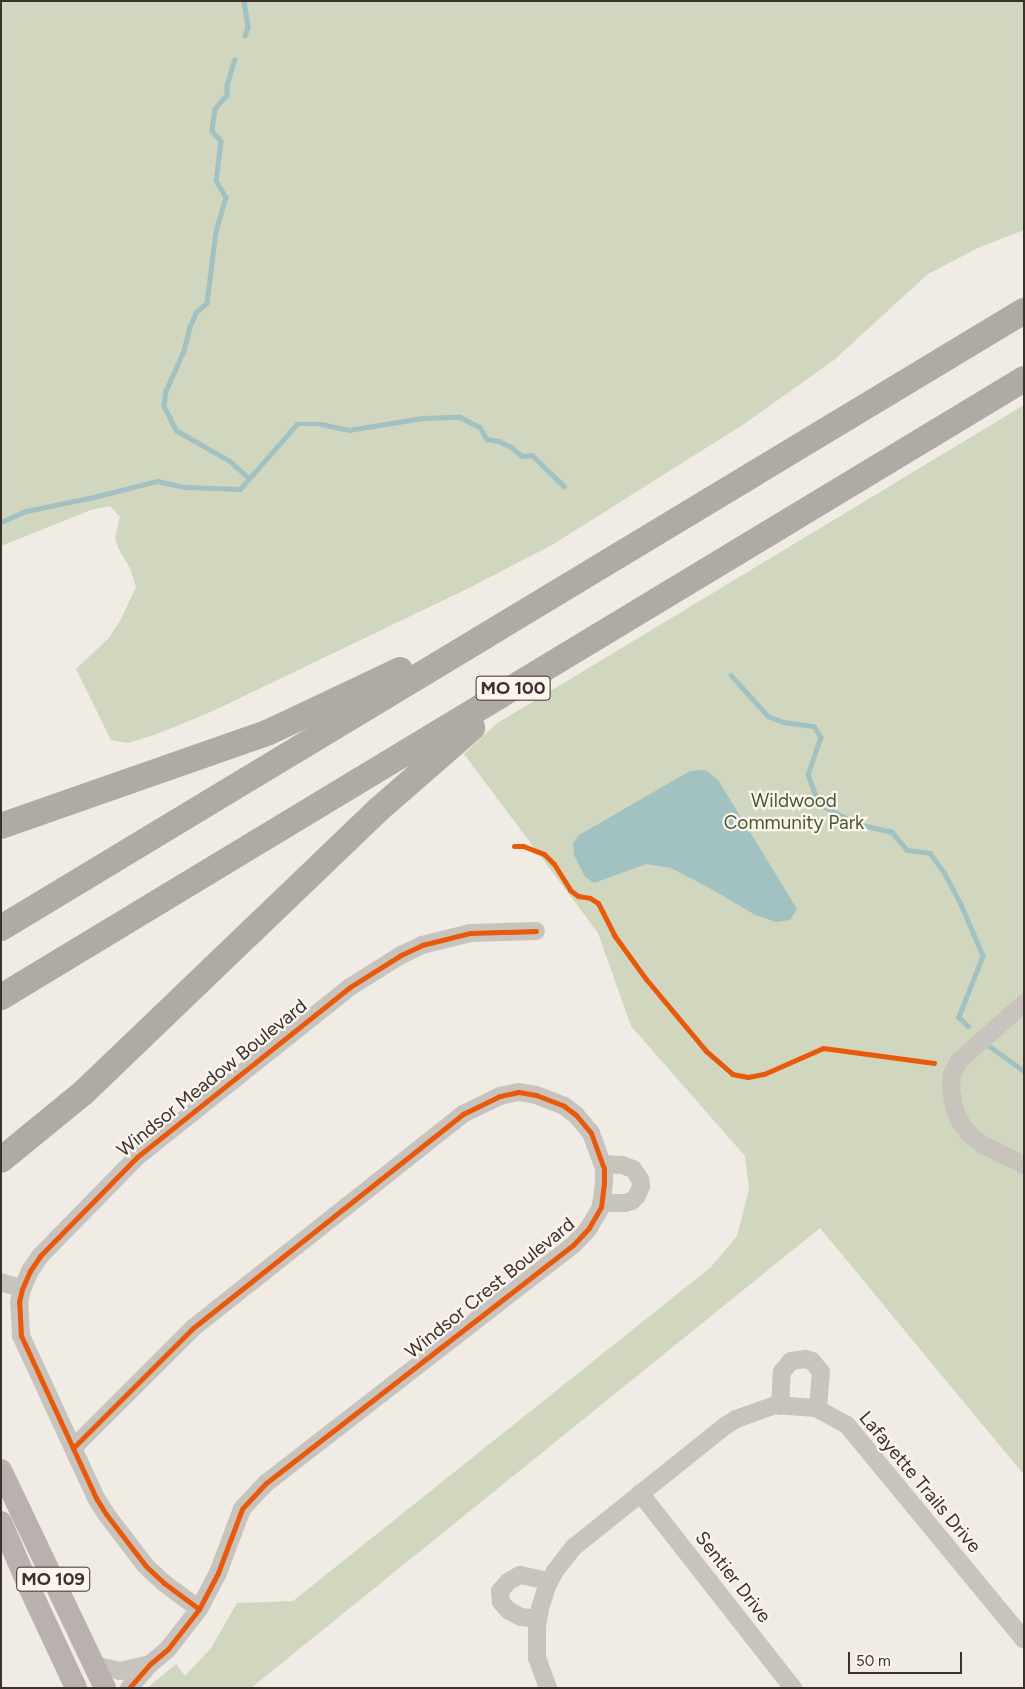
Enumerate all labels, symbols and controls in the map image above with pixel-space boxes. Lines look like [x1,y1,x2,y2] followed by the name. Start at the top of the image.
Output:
[476,672,550,704] road number: MO 100
[724,790,864,834] park label: Wildwood Community Park
[113,994,311,1162] street label: Windsor Meadow Boulevard
[401,1213,579,1363] street label: Windsor Crest Boulevard
[854,1407,986,1557] street label: Lafayette Trails Drive
[690,1527,776,1627] street label: Sentier Drive
[15,1564,90,1595] road number: MO 109
[850,1642,964,1674] scale bar
[856,1652,891,1670] text: 50 m

